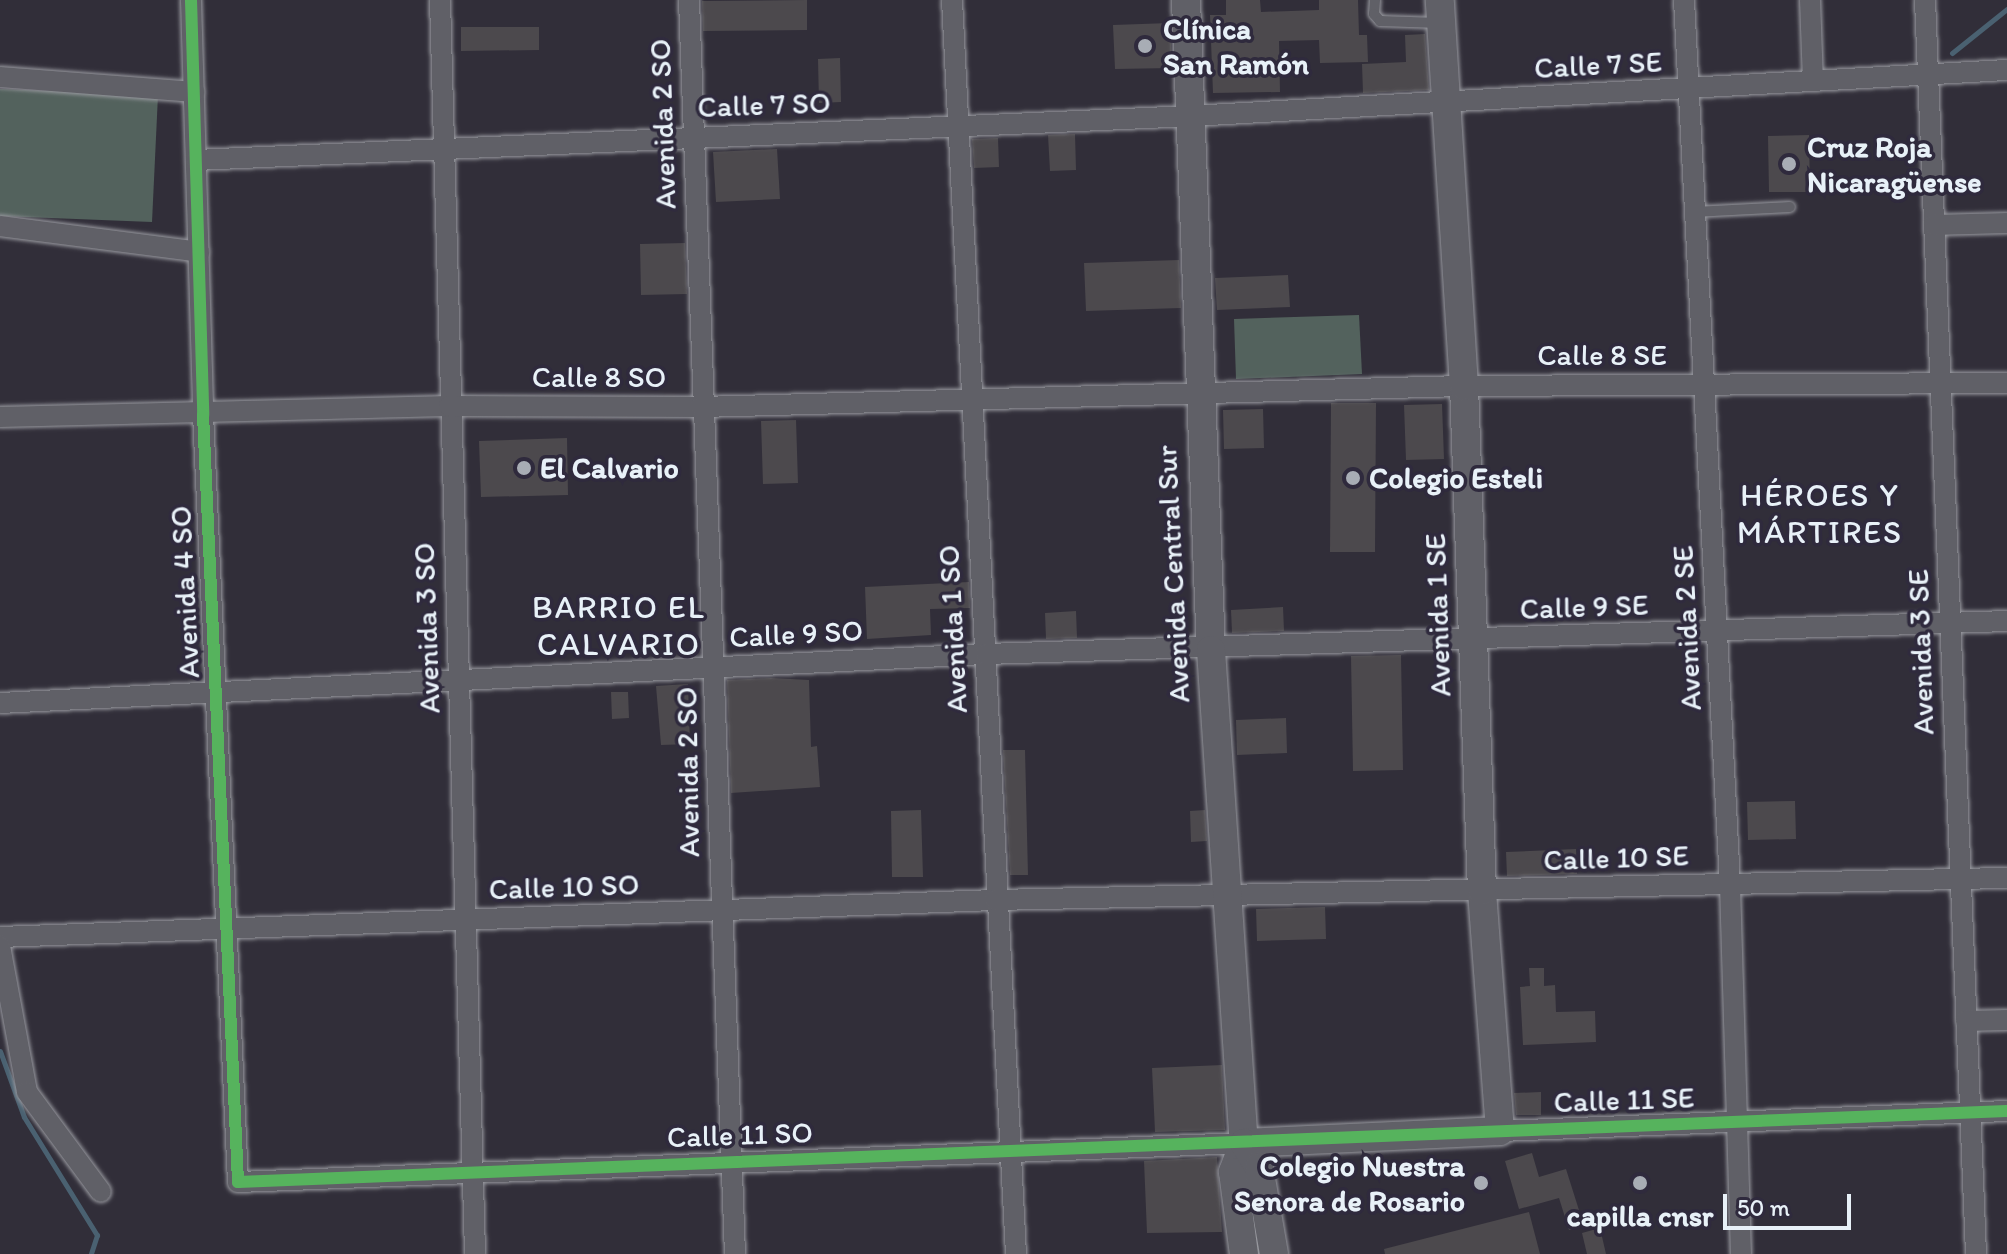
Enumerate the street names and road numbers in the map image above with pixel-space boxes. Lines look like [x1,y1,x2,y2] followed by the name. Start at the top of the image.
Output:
[642,38,684,210] street label: Avenida 2 SO
[1533,44,1663,86] street label: Calle 7 SE
[697,85,831,125] street label: Calle 7 SO
[1537,337,1667,373] street label: Calle 8 SE
[532,359,666,395] street label: Calle 8 SO
[1148,444,1198,704] street label: Avenida Central Sur
[163,505,207,679] street label: Avenida 4 SO
[1417,533,1459,697] street label: Avenida 1 SE
[406,542,448,714] street label: Avenida 3 SO
[931,544,975,714] street label: Avenida 1 SO
[1665,545,1709,711] street label: Avenida 2 SE
[1900,569,1942,735] street label: Avenida 3 SE
[1519,587,1649,627] street label: Calle 9 SE
[728,613,864,655] street label: Calle 9 SO
[669,686,707,858] street label: Avenida 2 SO
[1543,837,1689,879] street label: Calle 10 SE
[488,866,640,908] street label: Calle 10 SO
[1553,1080,1695,1120] street label: Calle 11 SE
[666,1114,814,1156] street label: Calle 11 SO

